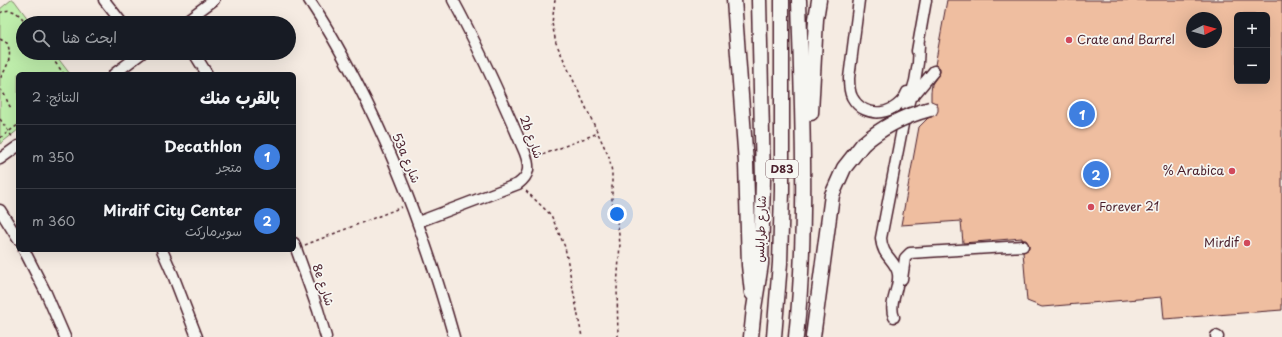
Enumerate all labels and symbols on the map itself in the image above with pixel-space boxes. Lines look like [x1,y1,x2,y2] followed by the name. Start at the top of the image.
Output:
[1186,12,1222,48] north arrow
[1077,30,1175,48] place label: Crate and Barrel
[1064,35,1074,45] marker: Crate and Barrel
[1069,99,1095,129] pin: 1
[515,112,548,161] street label: 2b شارع
[387,130,426,186] street label: 53a شارع
[1083,159,1109,189] pin: 2
[766,160,798,178] road number: D83
[1163,161,1224,179] place label: % Arabica
[1227,166,1237,176] marker: % Arabica
[750,195,771,263] street label: شارع طرابلس
[1099,197,1159,215] place label: Forever 21
[1086,202,1096,212] marker: Forever 21
[607,204,627,224] your location
[1204,233,1240,251] place label: Mirdif
[1242,238,1252,248] marker: Mirdif
[307,261,340,309] street label: 8e شارع

